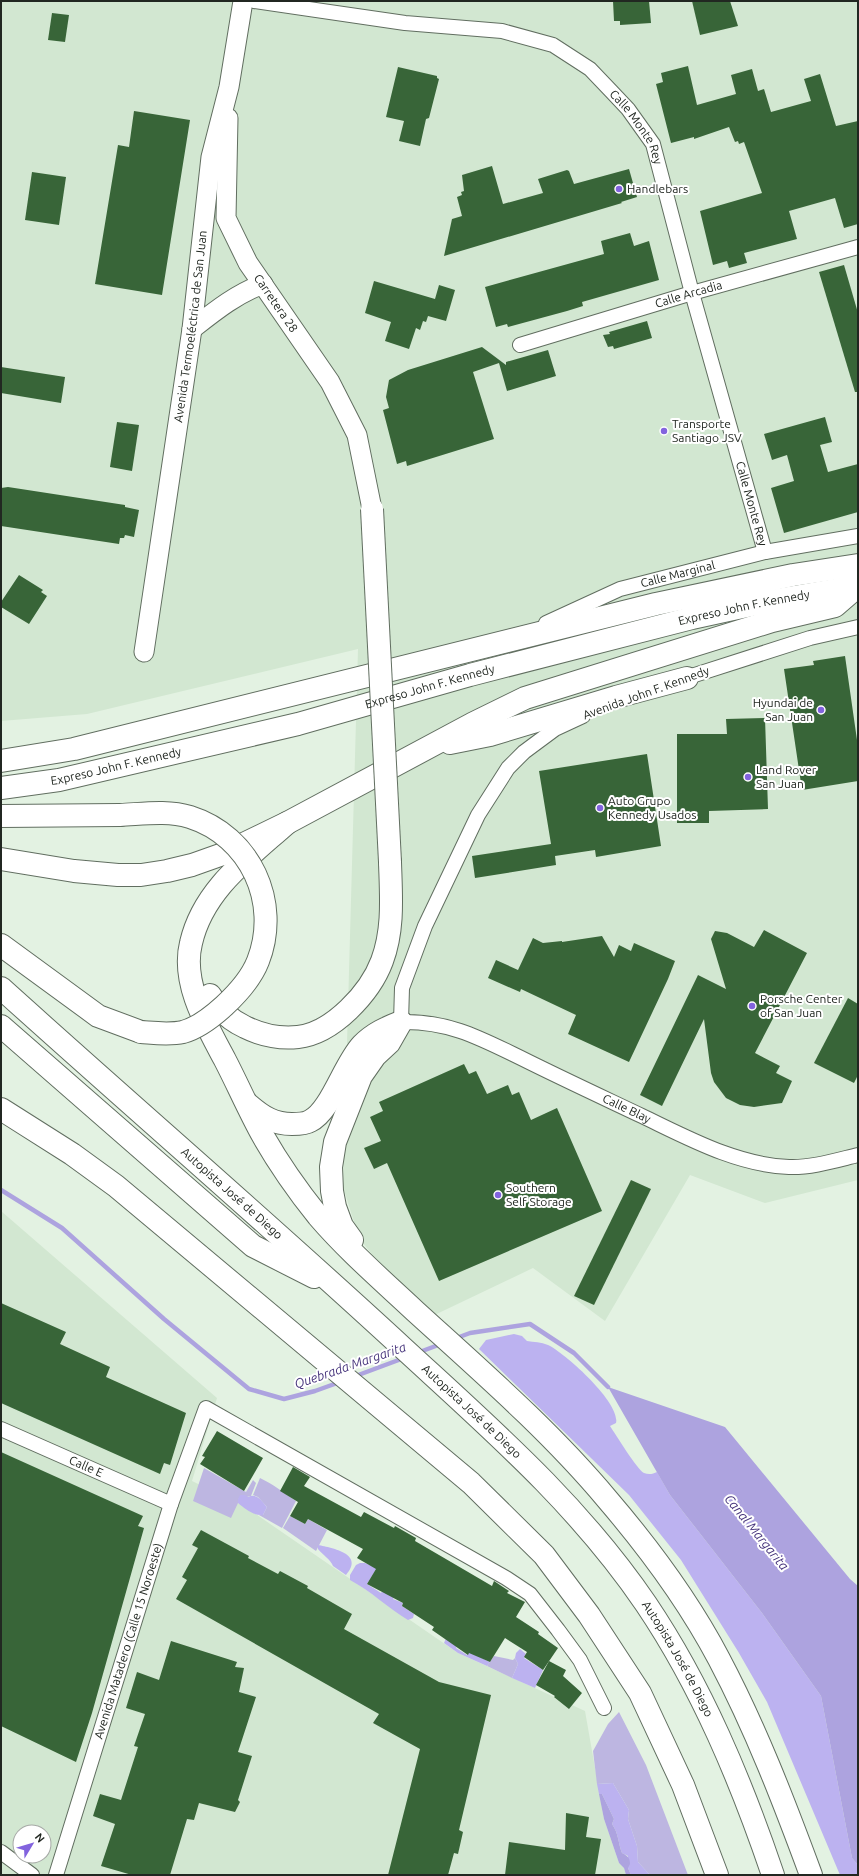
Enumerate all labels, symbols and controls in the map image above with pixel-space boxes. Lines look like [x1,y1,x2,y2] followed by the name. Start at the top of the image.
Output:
[607,87,665,166] street label: Calle Monte Rey
[627,182,688,195] place label: Handlebars
[614,184,624,194] marker: Handlebars
[171,230,209,423] street label: Avenida Termoeléctrica de San Juan
[252,271,301,335] street label: Carretera 28
[653,278,724,310] street label: Calle Arcadia
[672,417,742,444] place label: Transporte Santiago JSV
[659,426,669,436] marker: Transporte Santiago JSV
[734,460,770,548] street label: Calle Monte Rey
[639,558,716,590] street label: Calle Marginal
[677,587,811,627] street label: Expreso John F. Kennedy
[363,662,496,711] street label: Expreso John F. Kennedy
[581,664,711,721] street label: Avenida John F. Kennedy
[753,696,813,723] place label: Hyundai de San Juan
[816,705,826,715] marker: Hyundai de San Juan
[50,745,183,787] street label: Expreso John F. Kennedy
[756,763,817,790] place label: Land Rover San Juan
[743,772,753,782] marker: Land Rover San Juan
[608,794,696,821] place label: Auto Grupo Kennedy Usados
[595,803,605,813] marker: Auto Grupo Kennedy Usados
[760,992,843,1019] place label: Porsche Center of San Juan
[747,1001,757,1011] marker: Porsche Center of San Juan
[601,1091,653,1125] street label: Calle Blay
[179,1145,285,1242] street label: Autopista José de Diego
[506,1181,572,1208] place label: Southern Self Storage
[493,1190,503,1200] marker: Southern Self Storage
[292,1339,408,1392] water label: Quebrada Margarita
[420,1362,524,1461] street label: Autopista José de Diego
[67,1453,106,1479] street label: Calle E
[722,1491,792,1573] water label: Canal Margarita
[92,1541,165,1740] street label: Avenida Matadero (Calle 15 Noroeste)
[640,1598,716,1719] street label: Autopista José de Diego
[12,1824,52,1864] north arrow
[33,1831,47,1845] text: N

